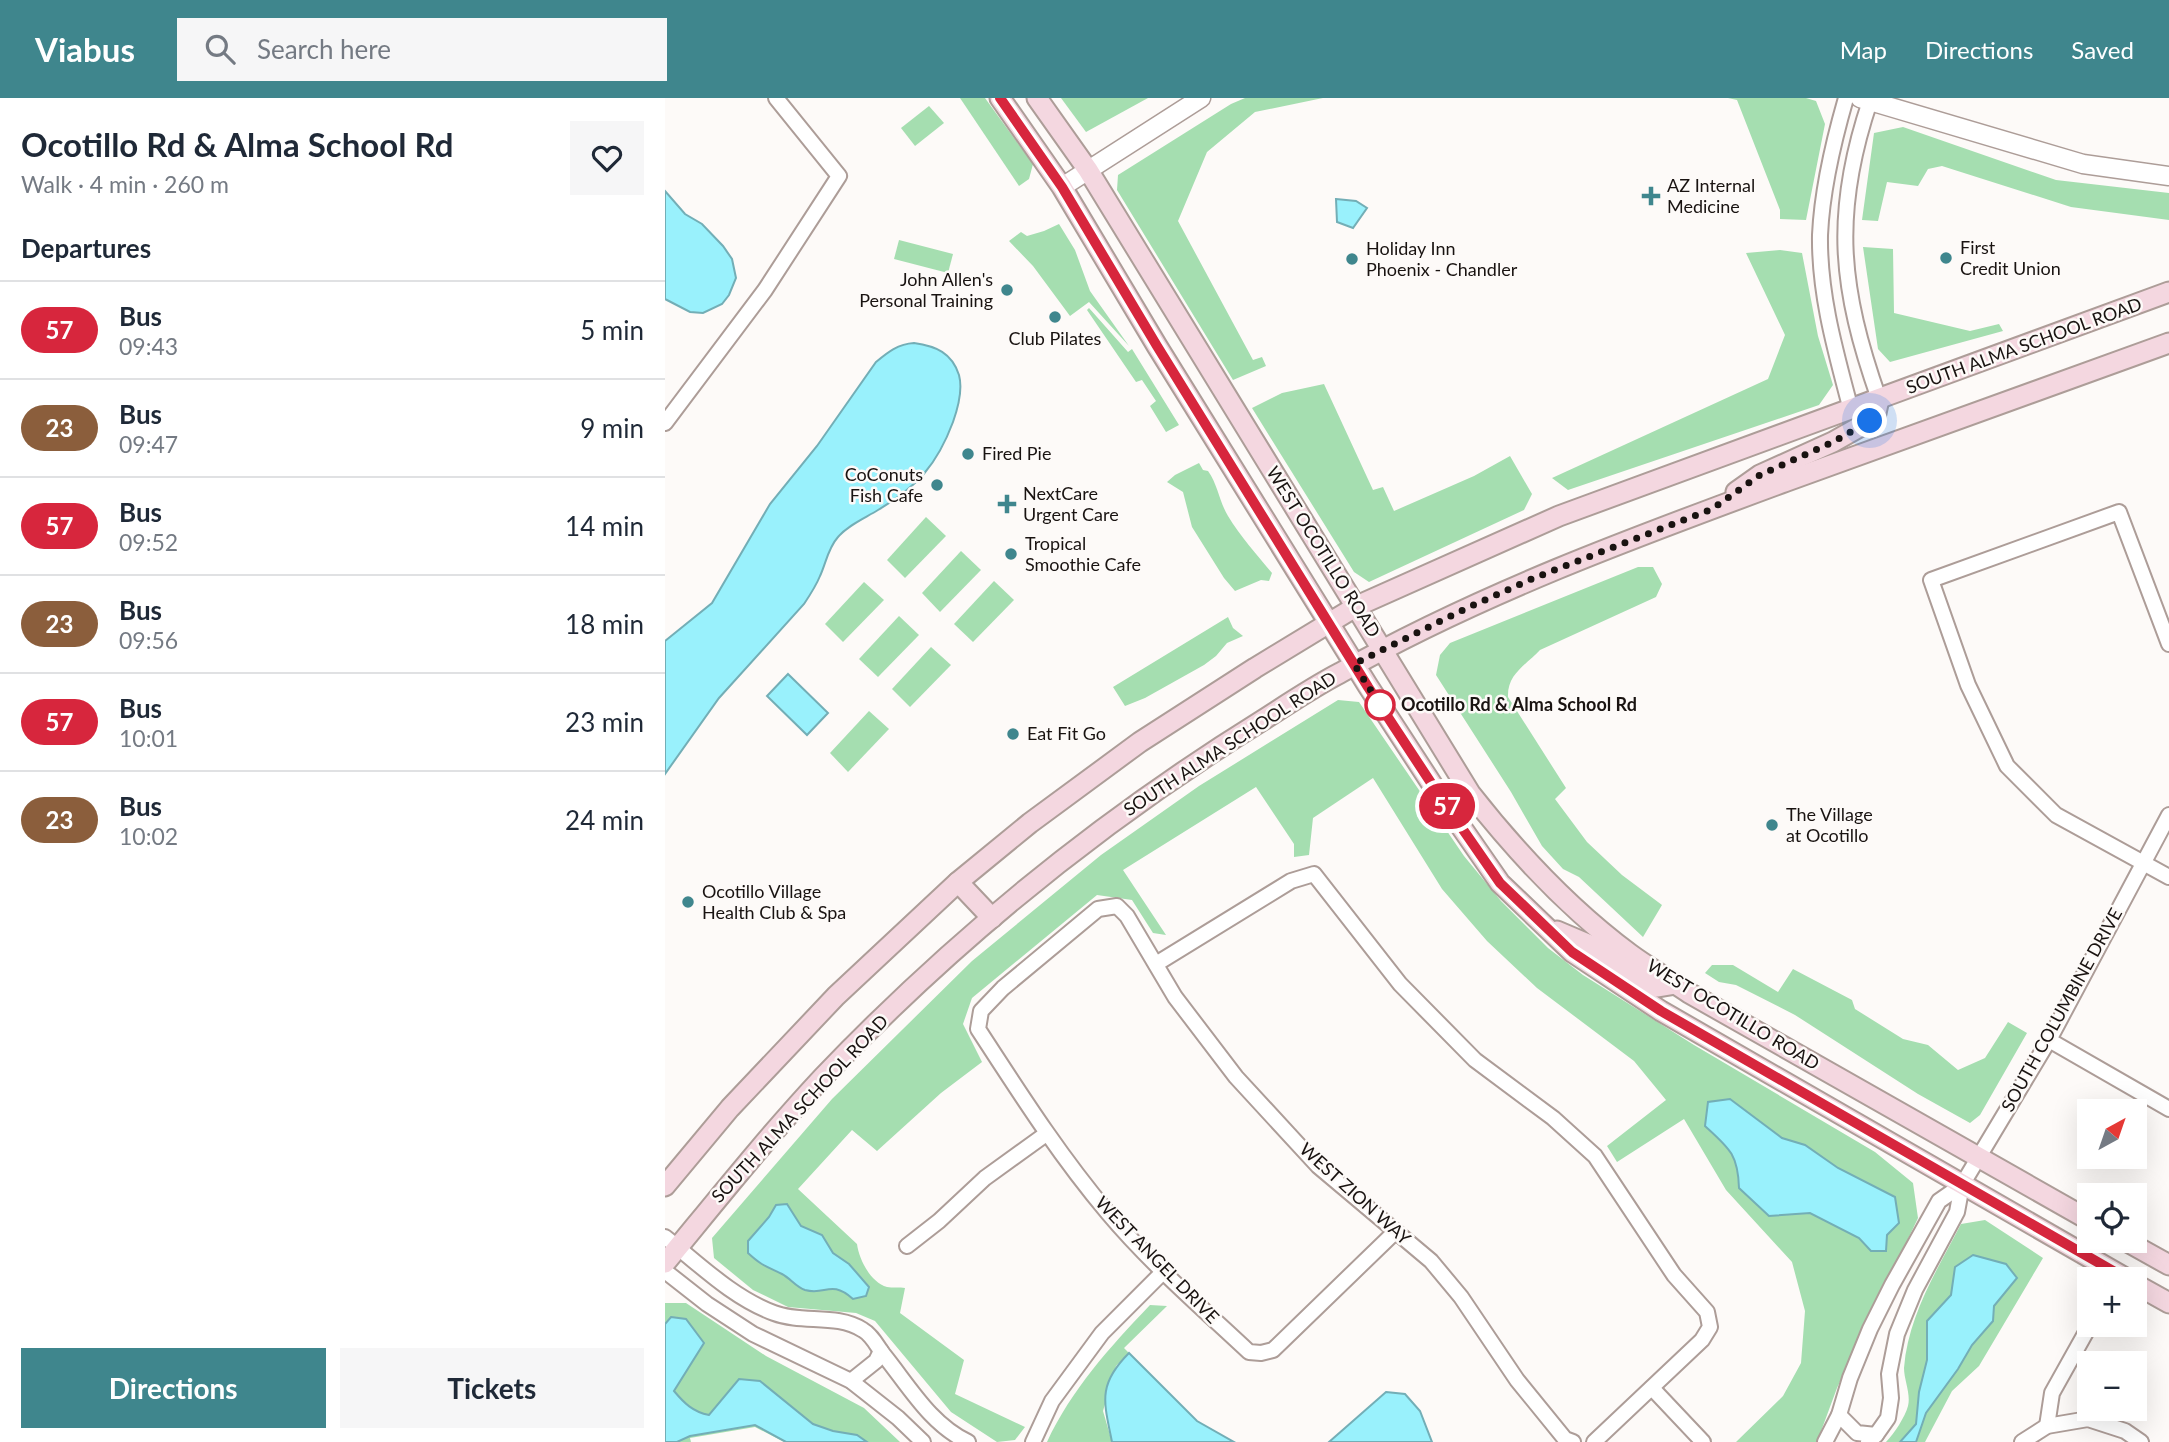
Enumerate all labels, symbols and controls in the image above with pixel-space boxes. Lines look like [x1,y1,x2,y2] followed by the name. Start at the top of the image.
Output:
[177,18,667,81] search box
[35,29,135,69] text: Viabus
[201,30,239,68] icon: search
[257,33,391,65] text: Search here
[1840,35,1887,64] text: Map
[1925,35,2033,64] text: Directions
[2071,35,2134,64] text: Saved
[570,121,644,195] button: heart
[21,124,454,164] text: Ocotillo Rd & Alma School Rd
[21,170,229,198] text: Walk · 4 min · 260 m
[1667,174,1755,217] place label: AZ Internal Medicine
[1641,186,1661,206] marker: AZ Internal Medicine
[21,232,151,264] text: Departures
[1960,236,2061,279] place label: First Credit Union
[1366,237,1518,280] place label: Holiday Inn Phoenix - Chandler
[1938,250,1954,266] marker: First Credit Union
[1344,251,1360,267] marker: Holiday Inn Phoenix - Chandler
[859,268,993,311] place label: John Allen's Personal Training
[999,282,1015,298] marker: John Allen's Personal Training
[1903,292,2144,398] street label: SOUTH ALMA SCHOOL ROAD
[119,300,162,332] text: Bus
[1047,309,1063,325] marker: Club Pilates
[580,314,644,346] text: 5 min
[46,315,73,344] text: 57
[1009,327,1102,349] place label: Club Pilates
[119,332,178,360] text: 09:43
[119,398,162,430] text: Bus
[1852,403,1887,438] your location
[580,412,644,444] text: 9 min
[46,413,73,442] text: 23
[119,430,178,458] text: 09:47
[982,442,1051,464] place label: Fired Pie
[960,446,976,462] marker: Fired Pie
[1262,462,1385,641] street label: WEST OCOTILLO ROAD
[845,463,923,506] place label: CoConuts Fish Cafe
[929,477,945,493] marker: CoConuts Fish Cafe
[1023,482,1119,525] place label: NextCare Urgent Care
[997,494,1017,514] marker: NextCare Urgent Care
[119,496,162,528] text: Bus
[565,510,644,542] text: 14 min
[46,511,73,540] text: 57
[119,528,178,556] text: 09:52
[1025,532,1141,575] place label: Tropical Smoothie Cafe
[1003,546,1019,562] marker: Tropical Smoothie Cafe
[119,594,162,626] text: Bus
[565,608,644,640] text: 18 min
[46,609,73,638] text: 23
[119,626,178,654] text: 09:56
[1119,666,1340,820] street label: SOUTH ALMA SCHOOL ROAD
[1365,690,1395,720] marker: Ocotillo Rd & Alma School Rd
[119,692,162,724] text: Bus
[1401,693,1637,715] place label: Ocotillo Rd & Alma School Rd
[565,706,644,738] text: 23 min
[46,707,73,736] text: 57
[1027,722,1106,744] place label: Eat Fit Go
[119,724,178,752] text: 10:01
[1005,726,1021,742] marker: Eat Fit Go
[1415,783,1479,829] line badge: 57
[119,790,162,822] text: Bus
[1433,791,1461,820] text: 57
[1786,803,1873,846] place label: The Village at Ocotillo
[565,804,644,836] text: 24 min
[46,805,73,834] text: 23
[1764,817,1780,833] marker: The Village at Ocotillo
[119,822,178,850] text: 10:02
[702,880,846,923] place label: Ocotillo Village Health Club & Spa
[680,894,696,910] marker: Ocotillo Village Health Club & Spa
[1996,904,2126,1115] street label: SOUTH COLUMBINE DRIVE
[1643,954,1824,1074] street label: WEST OCOTILLO ROAD
[706,1010,892,1207] street label: SOUTH ALMA SCHOOL ROAD
[2077,1099,2147,1169] north arrow
[2077,1099,2147,1421] map controls
[1296,1138,1416,1249] street label: WEST ZION WAY
[2077,1183,2147,1253] button: locate
[1091,1191,1224,1327] street label: WEST ANGEL DRIVE
[2077,1267,2147,1337] button: +
[21,1348,326,1428] button: Directions
[340,1348,644,1428] button: Tickets
[2077,1351,2147,1421] button: −

